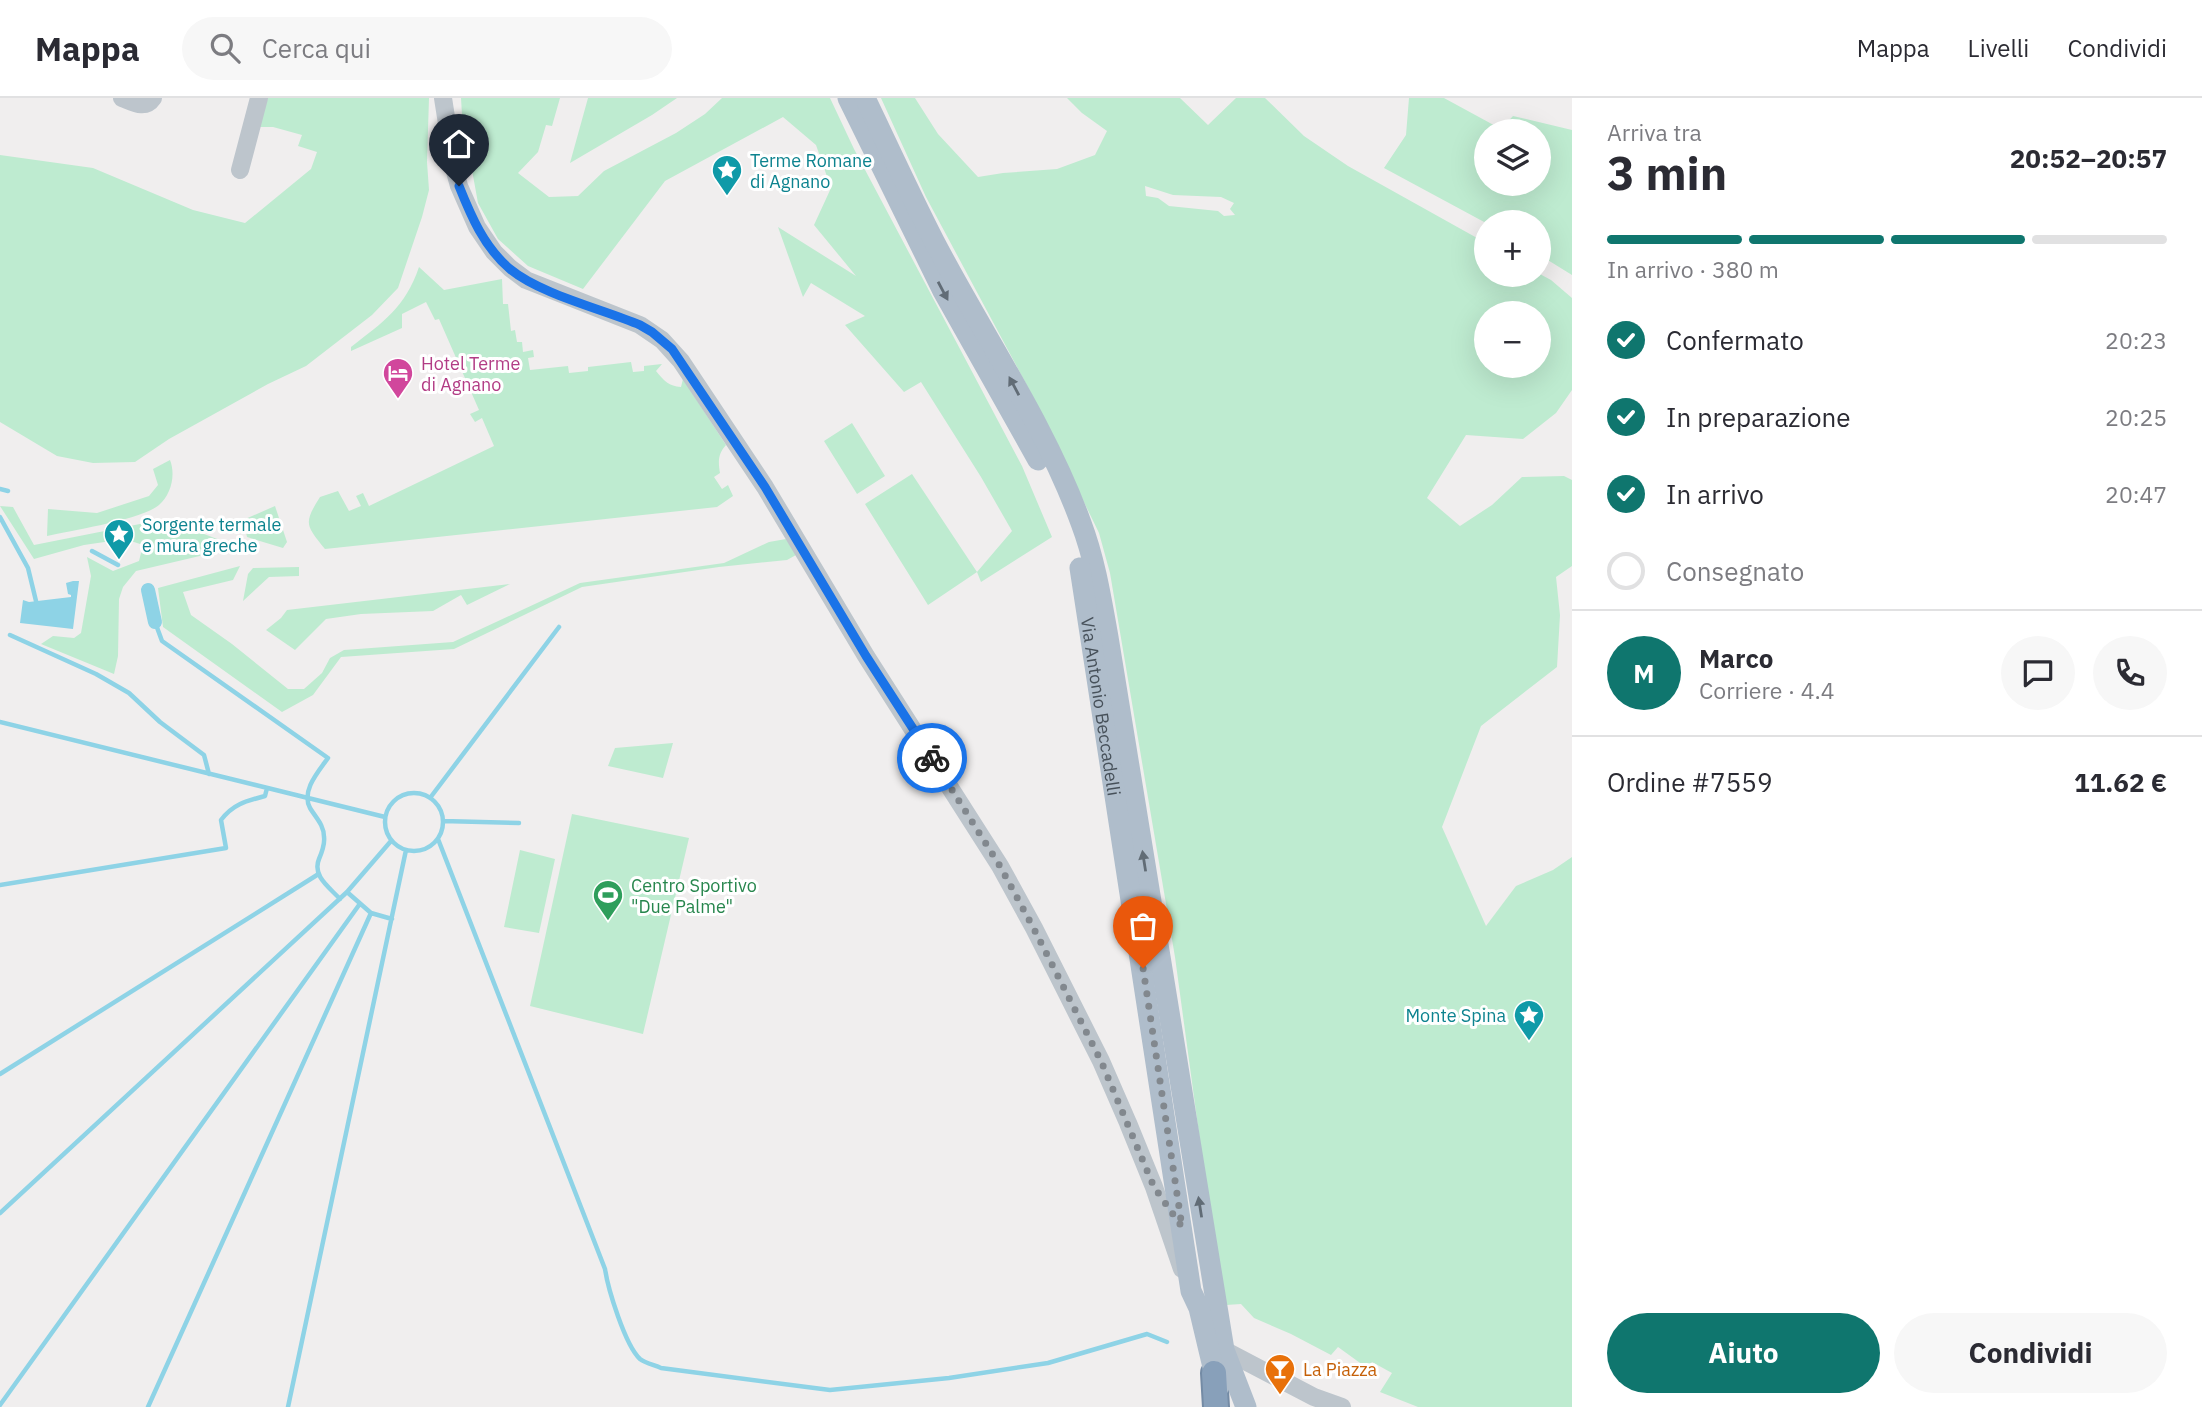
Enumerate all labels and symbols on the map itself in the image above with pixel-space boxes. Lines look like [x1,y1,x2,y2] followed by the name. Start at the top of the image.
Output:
[429,114,489,186] pin
[750,149,872,193] place label: Terme Romane di Agnano
[710,153,744,197] place icon: Terme Romane di Agnano
[937,281,949,301] one-way arrow
[421,352,520,396] place label: Hotel Terme di Agnano
[381,356,415,400] hotel icon: Hotel Terme di Agnano
[1008,376,1020,396] one-way arrow
[142,513,282,557] place label: Sorgente termale e mura greche
[102,517,136,561] place icon: Sorgente termale e mura greche
[1076,615,1126,797] street label: Via Antonio Beccadelli
[897,723,967,793] courier
[1138,850,1149,872] one-way arrow
[631,874,757,918] place label: Centro Sportivo "Due Palme"
[591,878,625,922] sports icon: Centro Sportivo "Due Palme"
[1113,896,1173,968] pin
[1512,998,1546,1042] place icon: Monte Spina
[1405,1004,1506,1027] place label: Monte Spina
[1194,1196,1205,1218] one-way arrow
[1263,1352,1297,1396] bar icon: La Piazza
[1303,1358,1378,1381] place label: La Piazza

